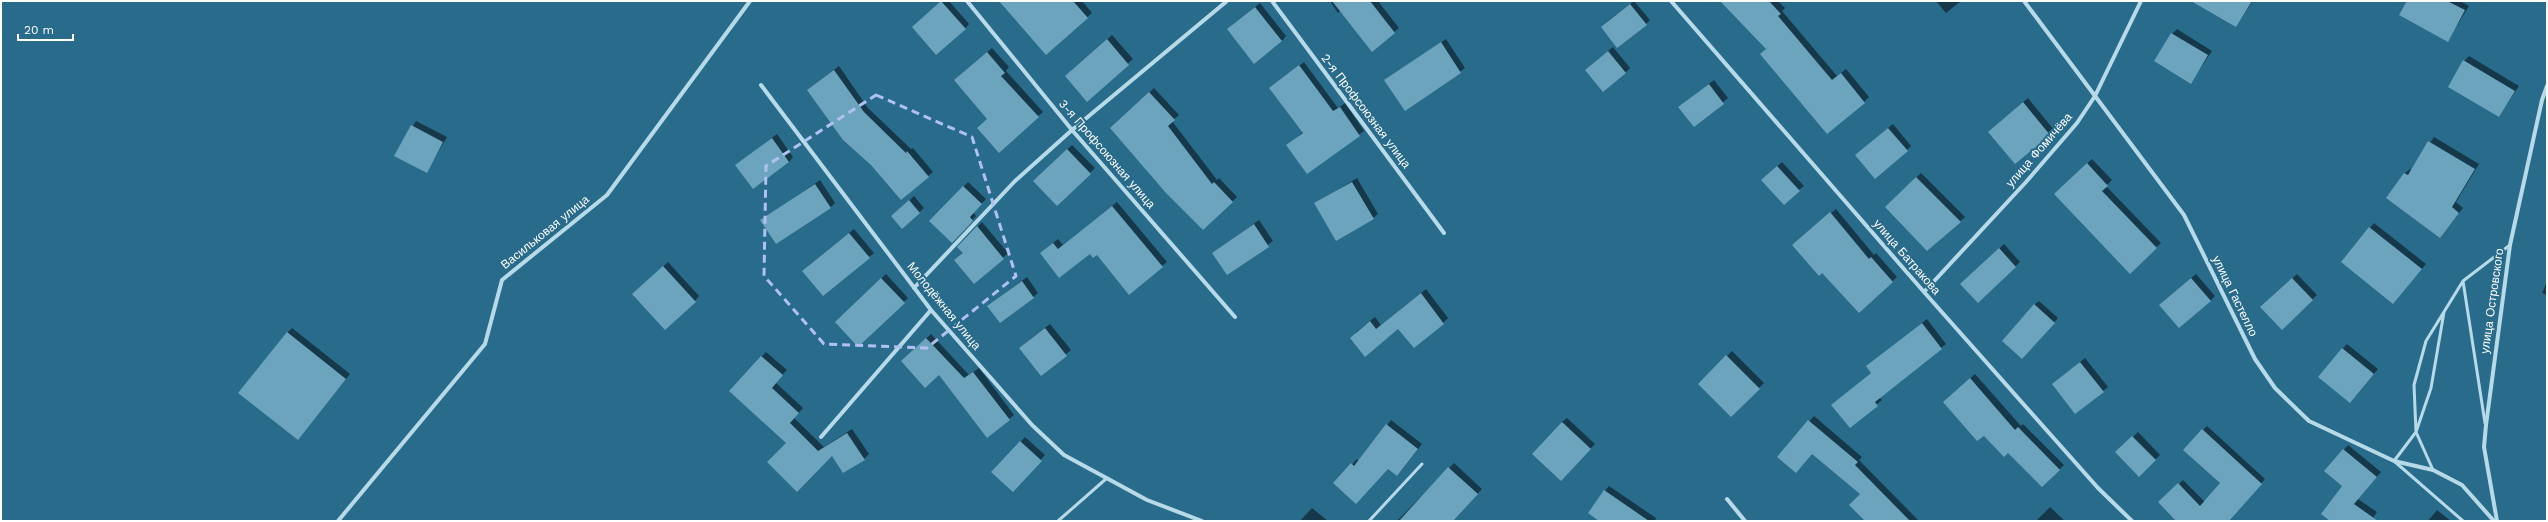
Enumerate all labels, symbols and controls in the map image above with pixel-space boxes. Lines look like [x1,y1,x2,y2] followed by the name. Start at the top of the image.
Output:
[18,16,73,42] scale bar
[24,23,54,37] text: 20 m
[1318,51,1414,171] street label: 2-я Профсоюзная улица
[1056,97,1158,212] street label: 3-я Профсоюзная улица
[2003,110,2075,190] street label: улица Фомичёва
[498,192,592,272] street label: Васильковая улица
[1870,216,1944,298] street label: улица Батракова
[2478,247,2506,355] street label: улица Островского
[2209,253,2261,339] street label: улица Гастелло
[904,259,984,353] street label: Молодёжная улица

